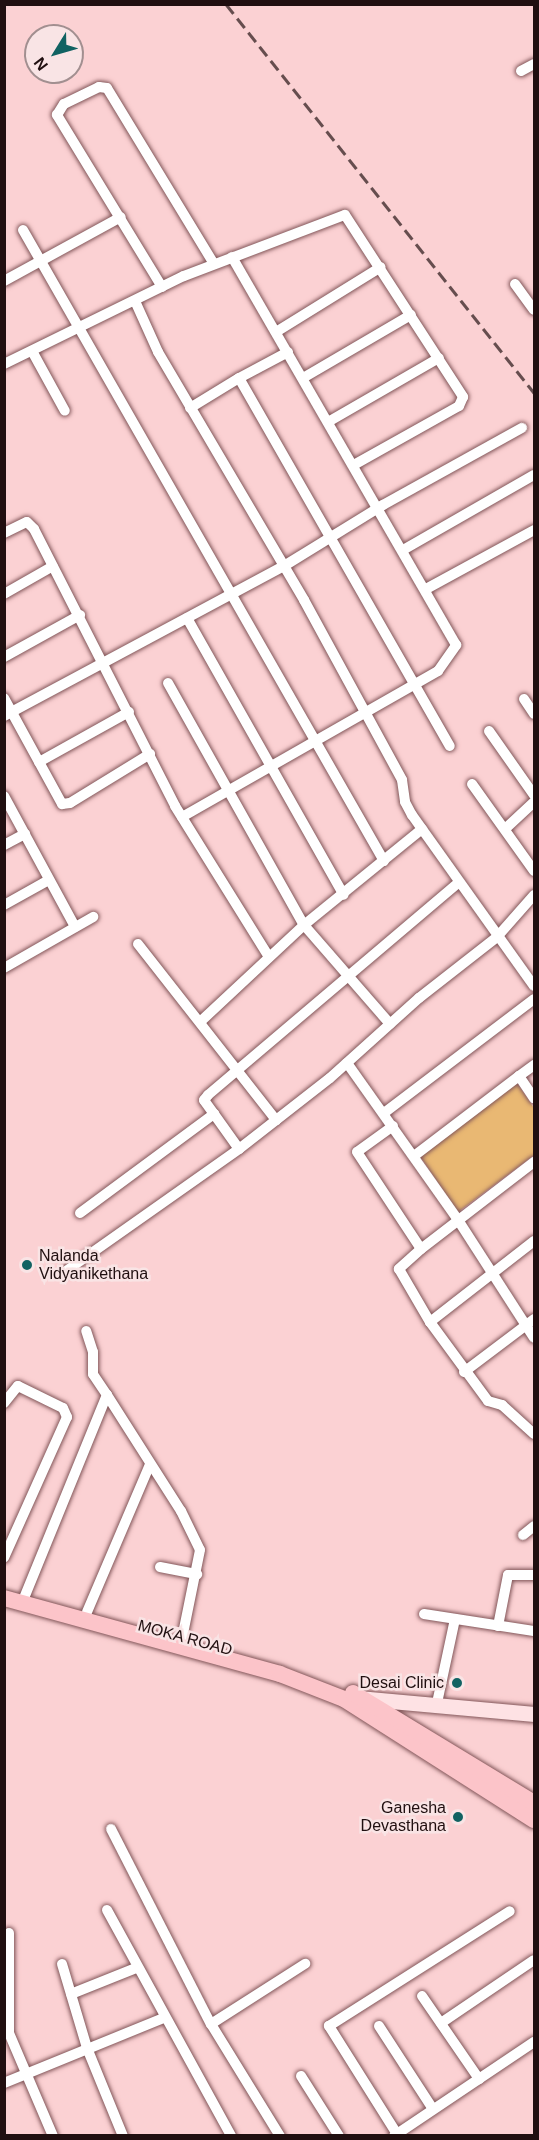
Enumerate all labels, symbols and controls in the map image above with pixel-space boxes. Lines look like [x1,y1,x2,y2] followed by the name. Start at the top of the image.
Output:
[24,24,84,84] north arrow
[31,54,51,74] text: N
[39,1246,148,1284] place label: Nalanda Vidyanikethana
[20,1258,34,1272] marker: Nalanda Vidyanikethana
[135,1616,235,1660] street label: MOKA ROAD
[360,1673,444,1693] place label: Desai Clinic
[448,1674,466,1692] marker: Desai Clinic
[361,1798,446,1836] place label: Ganesha Devasthana
[451,1810,465,1824] marker: Ganesha Devasthana

